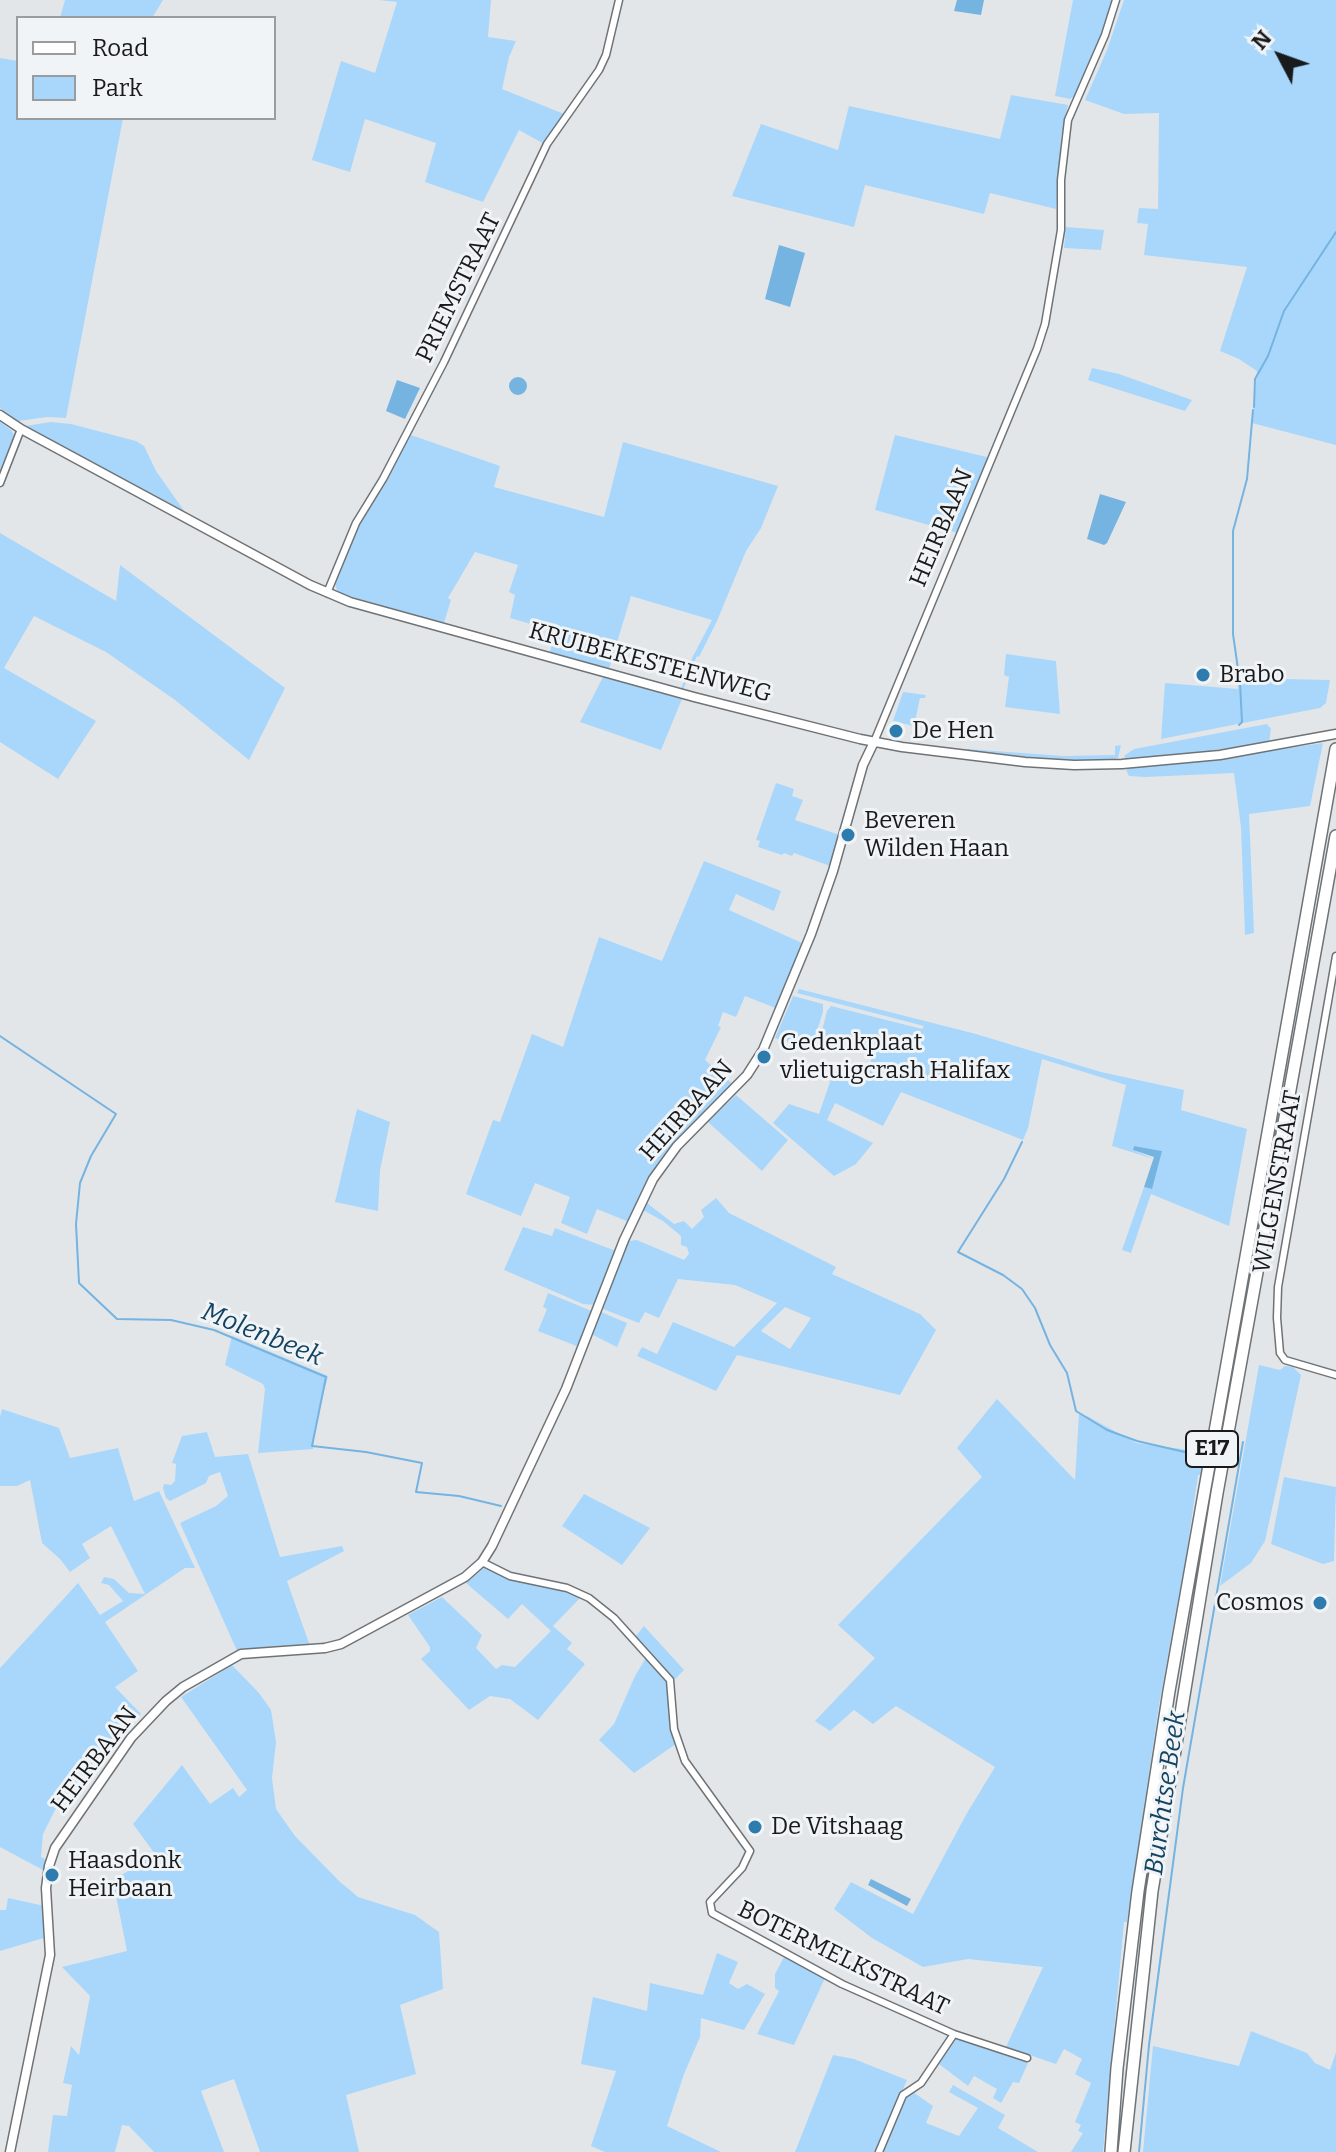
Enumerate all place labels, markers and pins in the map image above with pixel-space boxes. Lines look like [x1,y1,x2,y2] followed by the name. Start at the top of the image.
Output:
[1219,661,1285,689] place label: Brabo
[1194,666,1212,684] marker: Brabo
[912,717,994,745] place label: De Hen
[887,722,905,740] marker: De Hen
[864,807,1009,863] place label: Beveren Wilden Haan
[839,826,857,844] marker: Beveren Wilden Haan
[780,1029,1010,1085] place label: Gedenkplaat vlietuigcrash Halifax
[755,1048,773,1066] marker: Gedenkplaat vlietuigcrash Halifax
[1216,1589,1304,1617] place label: Cosmos
[1311,1594,1329,1612] marker: Cosmos
[771,1813,903,1841] place label: De Vitshaag
[746,1818,764,1836] marker: De Vitshaag
[68,1847,181,1903] place label: Haasdonk Heirbaan
[43,1866,61,1884] marker: Haasdonk Heirbaan

